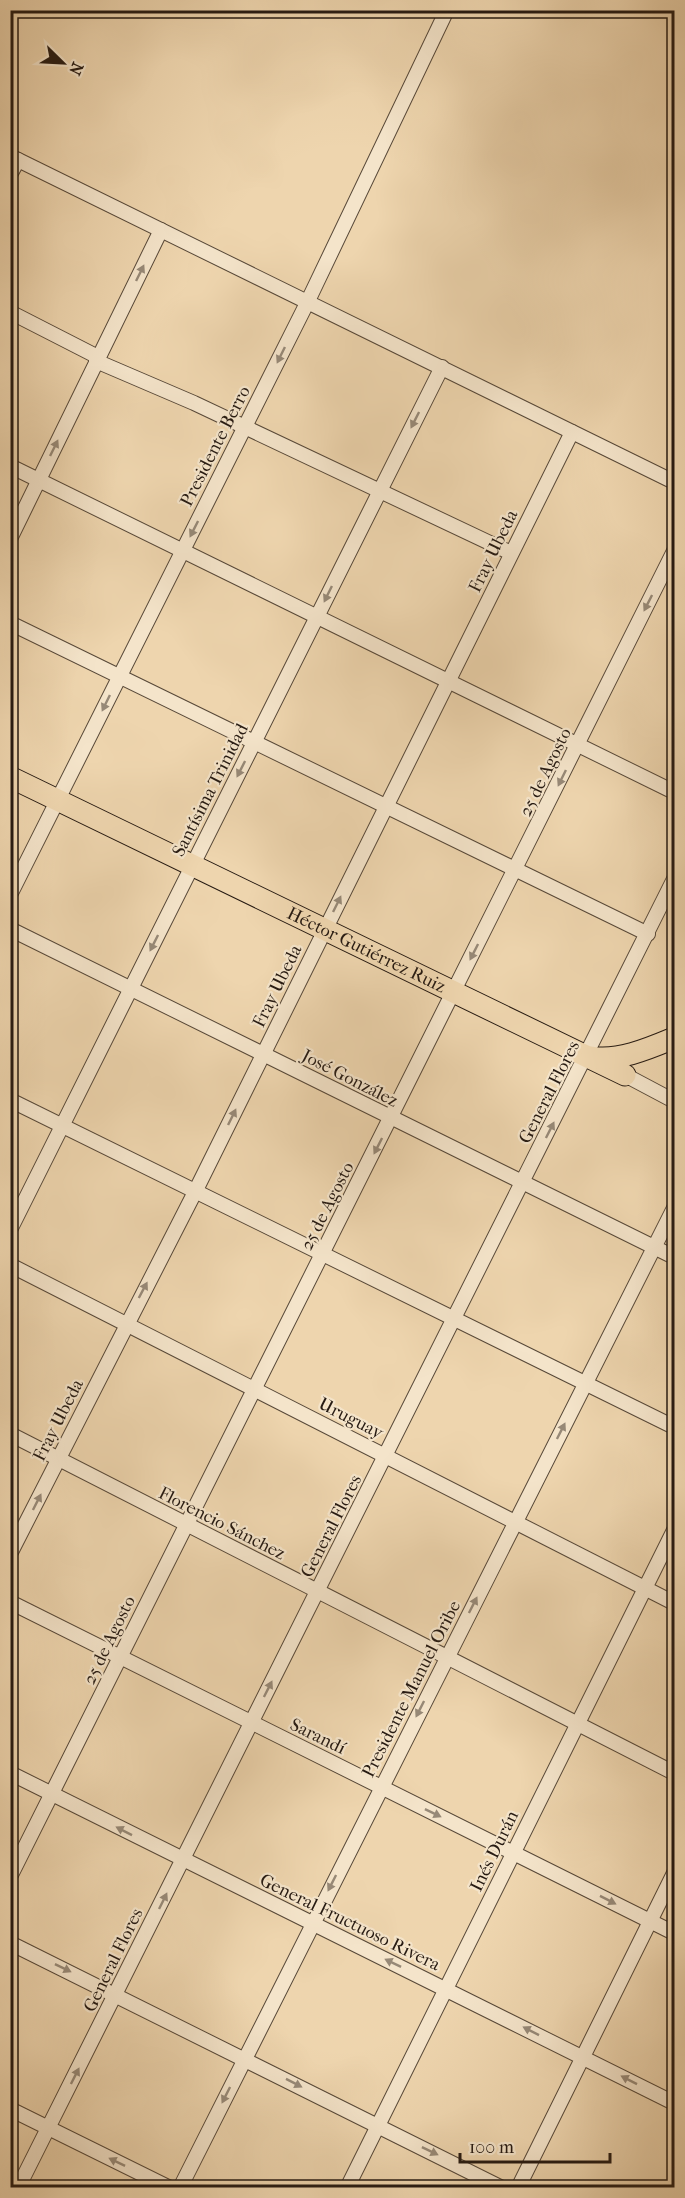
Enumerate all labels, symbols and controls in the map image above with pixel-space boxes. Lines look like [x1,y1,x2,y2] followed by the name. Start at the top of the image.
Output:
[33,33,93,93] north arrow
[65,59,87,79] text: N
[135,264,145,281] one-way arrow
[277,346,286,363] one-way arrow
[176,383,255,510] street label: Presidente Berro
[411,411,420,428] one-way arrow
[50,440,59,457] one-way arrow
[464,506,523,596] street label: Fray Ubeda
[189,520,199,538] one-way arrow
[324,585,334,603] one-way arrow
[644,595,653,612] one-way arrow
[101,695,111,712] one-way arrow
[168,720,253,860] street label: Santísima Trinidad
[515,724,576,820] street label: 25 de Agosto
[237,760,246,777] one-way arrow
[557,769,566,786] one-way arrow
[333,896,342,913] one-way arrow
[283,903,449,997] street label: Héctor Gutiérrez Ruiz
[149,934,158,951] one-way arrow
[248,941,307,1031] street label: Fray Ubeda
[470,944,479,961] one-way arrow
[515,1037,584,1147] street label: General Flores
[296,1044,401,1112] street label: José González
[228,1108,237,1125] one-way arrow
[545,1122,555,1139] one-way arrow
[374,1137,383,1154] one-way arrow
[296,1159,359,1254] street label: 25 de Agosto
[138,1282,148,1299] one-way arrow
[29,1375,88,1465] street label: Fray Ubeda
[315,1393,388,1444] street label: Uruguay
[556,1422,566,1439] one-way arrow
[297,1471,366,1581] street label: General Flores
[155,1482,289,1564] street label: Florencio Sánchez
[31,1493,41,1511] one-way arrow
[79,1592,140,1688] street label: 25 de Agosto
[468,1596,478,1614] one-way arrow
[358,1597,465,1781] street label: Presidente Manuel Oribe
[264,1681,273,1698] one-way arrow
[416,1701,425,1718] one-way arrow
[287,1714,350,1759] street label: Sarandí
[466,1807,523,1895] street label: Inés Durán
[425,1808,442,1817] one-way arrow
[115,1826,133,1836] one-way arrow
[256,1870,444,1976] street label: General Fructuoso Rivera
[328,1875,337,1892] one-way arrow
[158,1893,167,1910] one-way arrow
[599,1894,617,1904] one-way arrow
[79,1905,148,2015] street label: General Flores
[385,1958,402,1968] one-way arrow
[55,1964,72,1973] one-way arrow
[522,2027,539,2036] one-way arrow
[70,2067,80,2084] one-way arrow
[620,2076,637,2085] one-way arrow
[285,2078,303,2088] one-way arrow
[222,2087,231,2104] one-way arrow
[460,2126,610,2164] scale bar
[469,2137,514,2158] text: 100 m
[421,2147,438,2156] one-way arrow
[109,2157,126,2166] one-way arrow

